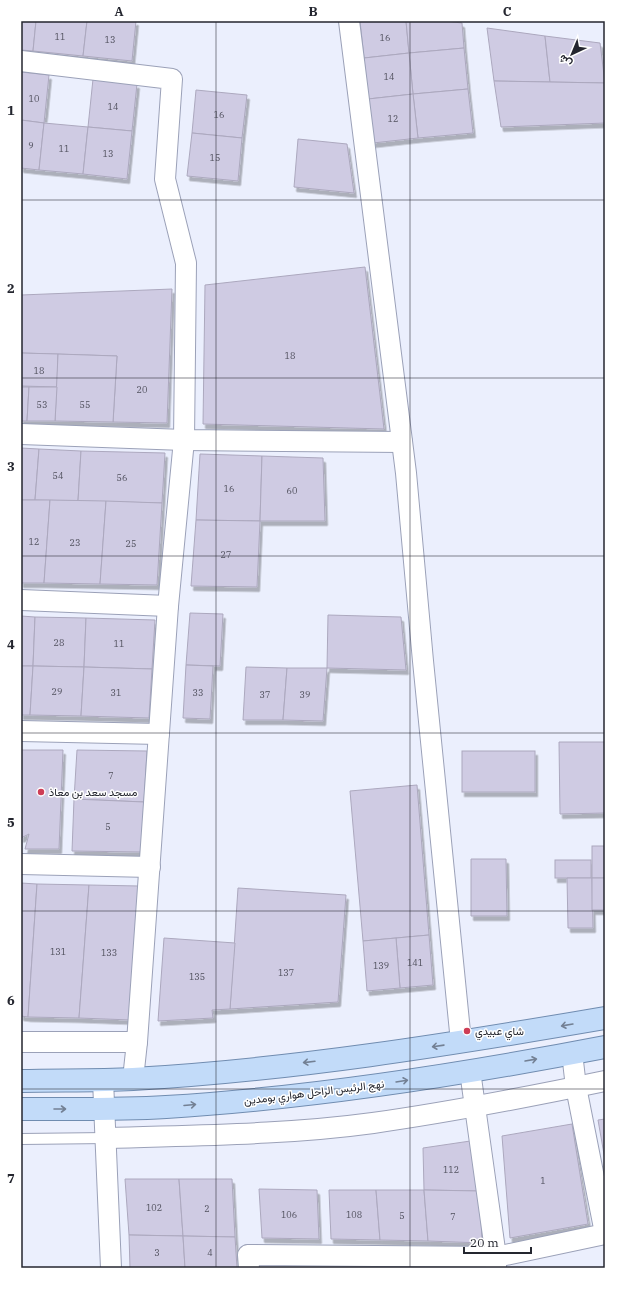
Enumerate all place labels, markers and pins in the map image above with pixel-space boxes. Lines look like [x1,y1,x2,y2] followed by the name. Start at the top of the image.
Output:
[49,785,138,799] place label: مسجد سعد بن معاذ
[36,787,46,797] marker: مسجد سعد بن معاذ
[475,1024,524,1041] place label: شاي عبيدي
[462,1026,472,1036] marker: شاي عبيدي

